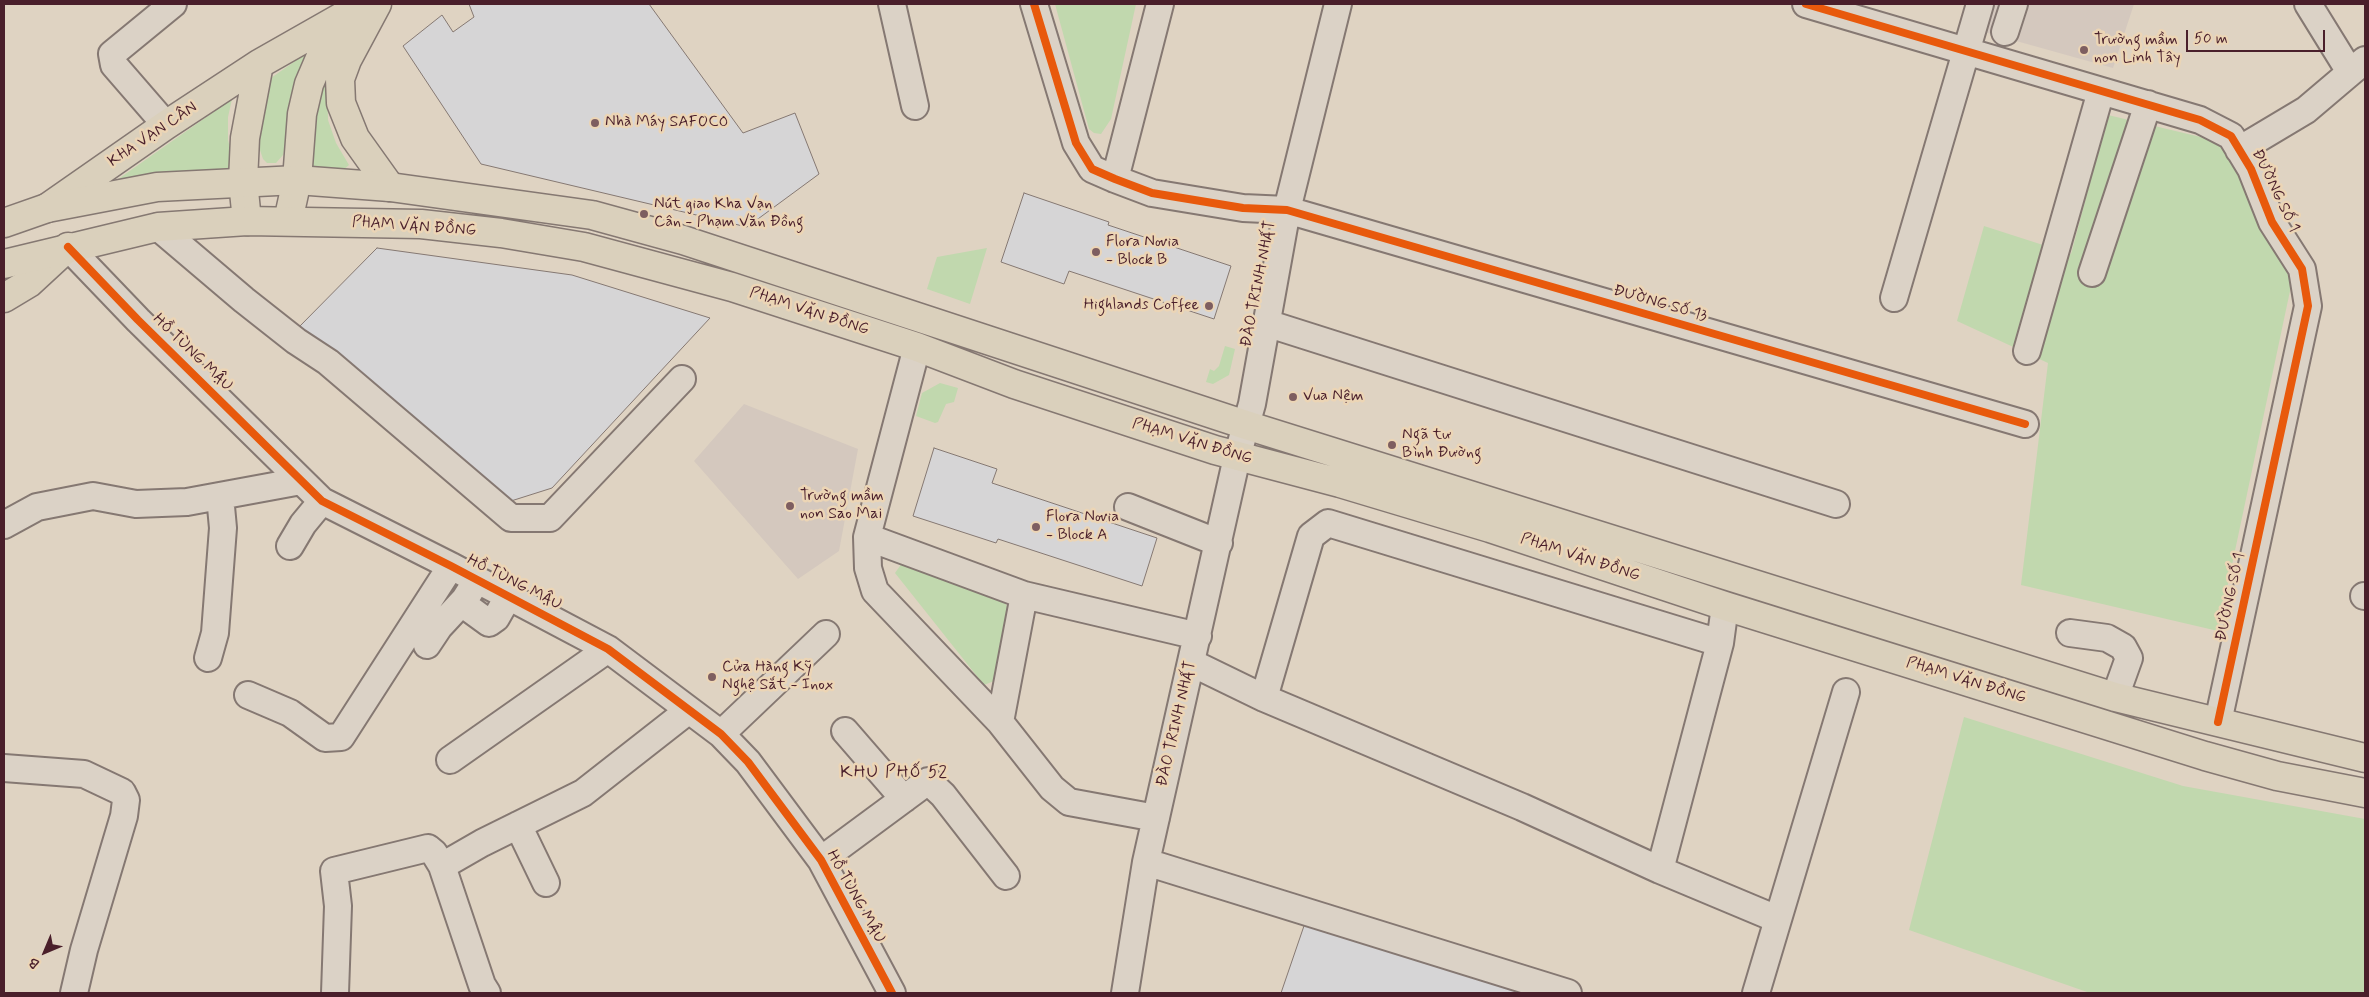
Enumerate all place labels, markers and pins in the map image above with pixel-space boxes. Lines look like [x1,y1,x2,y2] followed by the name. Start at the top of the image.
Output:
[2094,31,2181,69] place label: Trường mầm non Linh Tây
[2078,44,2090,56] marker: Trường mầm non Linh Tây
[605,113,728,133] place label: Nhà Máy SAFOCO
[589,117,601,129] marker: Nhà Máy SAFOCO
[654,195,803,233] place label: Nút giao Kha Vạn Cân - Phạm Văn Đồng
[638,208,650,220] marker: Nút giao Kha Vạn Cân - Phạm Văn Đồng
[1106,233,1179,271] place label: Flora Novia - Block B
[1090,246,1102,258] marker: Flora Novia - Block B
[1084,296,1199,316] place label: Highlands Coffee
[1203,300,1215,312] marker: Highlands Coffee
[1303,387,1364,407] place label: Vua Nệm
[1287,391,1299,403] marker: Vua Nệm
[1402,426,1482,464] place label: Ngã tư Bình Đường
[1386,439,1398,451] marker: Ngã tư Bình Đường
[800,487,884,525] place label: Trường mầm non Sao Mai
[784,500,796,512] marker: Trường mầm non Sao Mai
[1046,508,1119,546] place label: Flora Novia - Block A
[1030,521,1042,533] marker: Flora Novia - Block A
[722,658,833,696] place label: Cửa Hàng Kỹ Nghệ Sắt - Inox
[706,671,718,683] marker: Cửa Hàng Kỹ Nghệ Sắt - Inox

